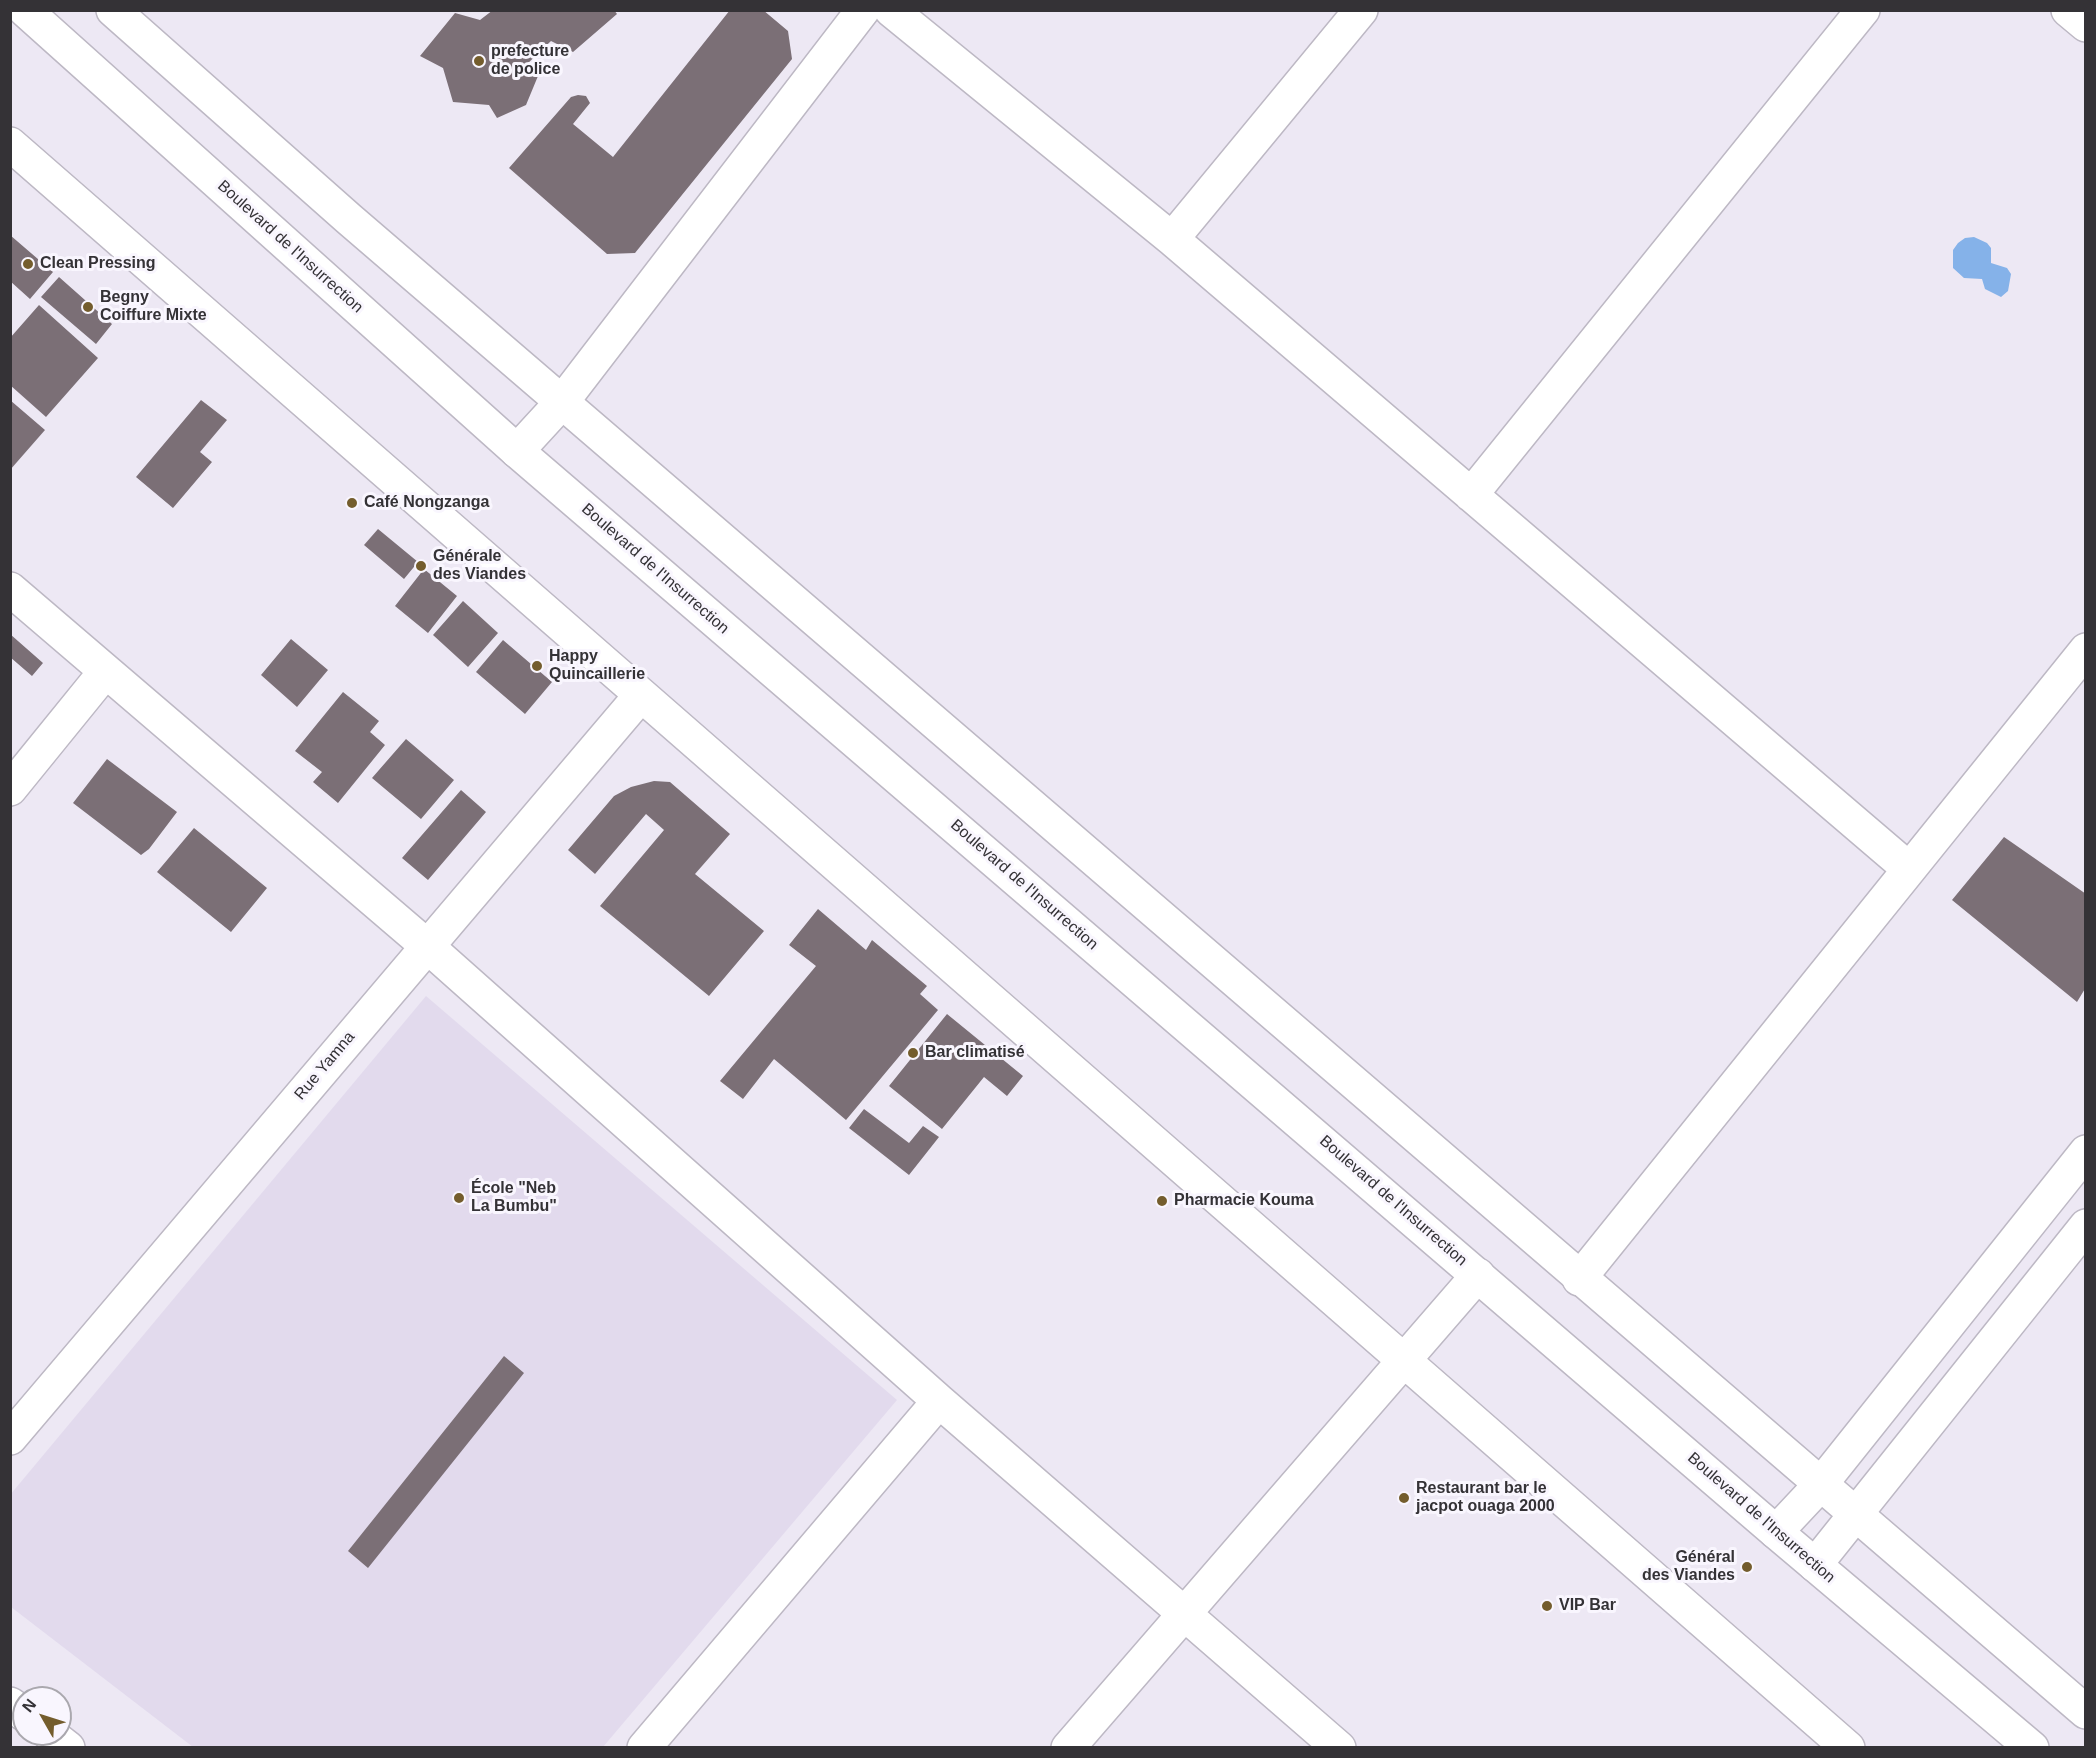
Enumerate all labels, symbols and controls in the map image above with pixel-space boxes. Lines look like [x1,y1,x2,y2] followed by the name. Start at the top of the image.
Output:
[491,42,569,80] place label: prefecture de police
[472,54,486,68] marker: prefecture de police
[213,177,367,317] street label: Boulevard de l'Insurrection
[40,254,156,274] place label: Clean Pressing
[21,257,35,271] marker: Clean Pressing
[100,288,207,326] place label: Begny Coiffure Mixte
[81,300,95,314] marker: Begny Coiffure Mixte
[364,493,489,513] place label: Café Nongzanga
[345,496,359,510] marker: Café Nongzanga
[577,500,733,638] street label: Boulevard de l'Insurrection
[433,547,526,585] place label: Générale des Viandes
[414,559,428,573] marker: Générale des Viandes
[549,647,645,685] place label: Happy Quincaillerie
[530,659,544,673] marker: Happy Quincaillerie
[946,816,1102,954] street label: Boulevard de l'Insurrection
[291,1028,359,1104] street label: Rue Yamna
[925,1043,1025,1063] place label: Bar climatisé
[906,1046,920,1060] marker: Bar climatisé
[1315,1132,1471,1270] street label: Boulevard de l'Insurrection
[471,1179,557,1217] place label: École "Neb La Bumbu"
[452,1191,466,1205] marker: École "Neb La Bumbu"
[1174,1191,1314,1211] place label: Pharmacie Kouma
[1155,1194,1169,1208] marker: Pharmacie Kouma
[1683,1449,1839,1587] street label: Boulevard de l'Insurrection
[1416,1479,1555,1517] place label: Restaurant bar le jacpot ouaga 2000
[1397,1491,1411,1505] marker: Restaurant bar le jacpot ouaga 2000
[1642,1548,1735,1586] place label: Général des Viandes
[1740,1560,1754,1574] marker: Général des Viandes
[1559,1596,1616,1616] place label: VIP Bar
[1540,1599,1554,1613] marker: VIP Bar
[12,1686,72,1746] north arrow
[19,1696,39,1715] text: N

